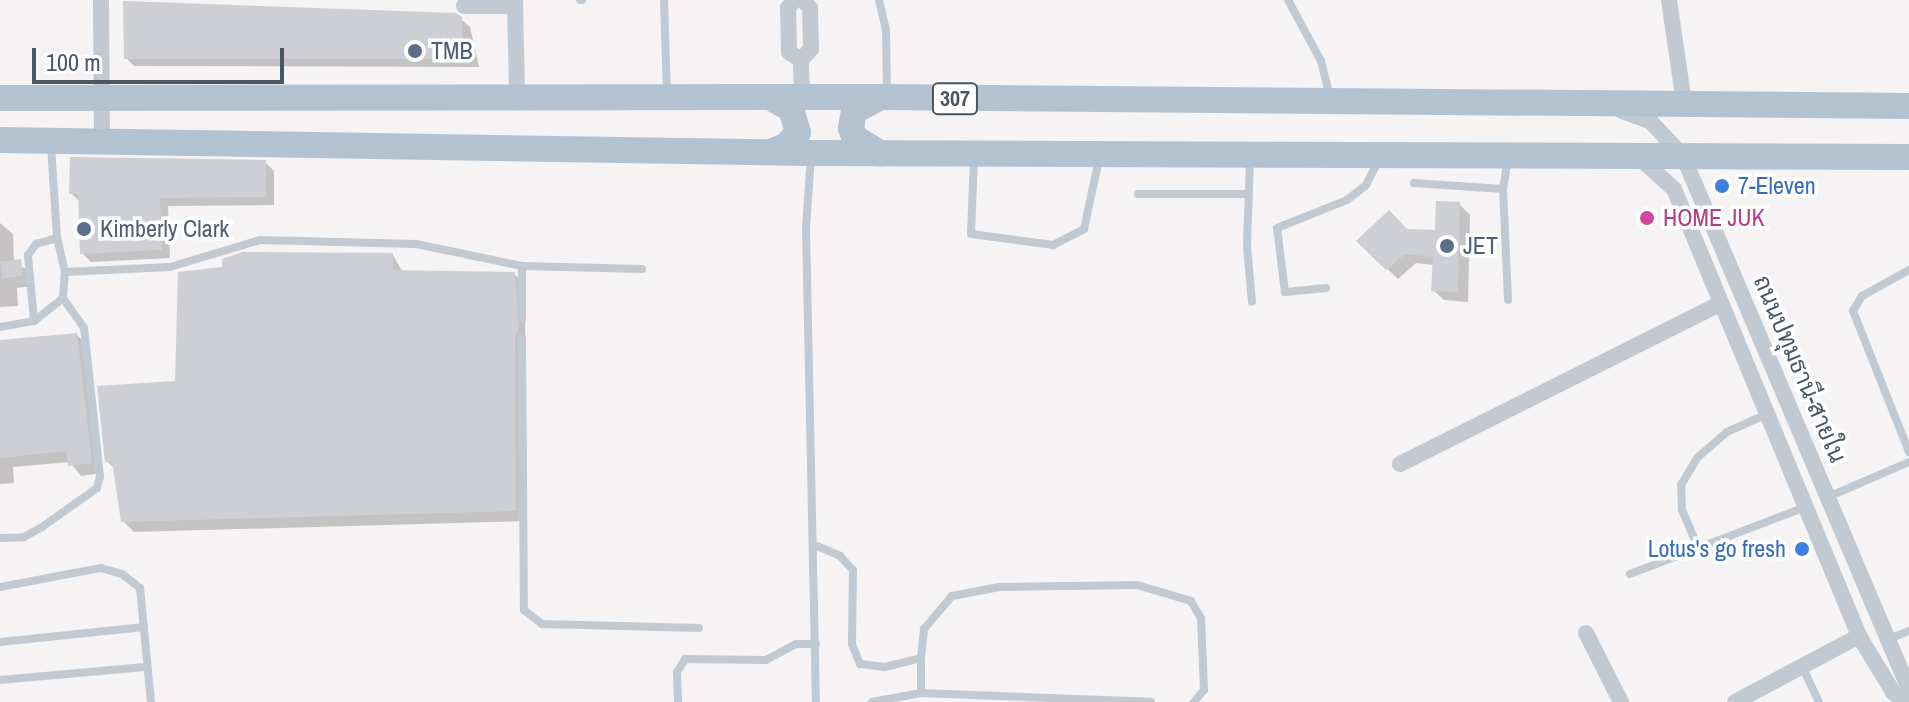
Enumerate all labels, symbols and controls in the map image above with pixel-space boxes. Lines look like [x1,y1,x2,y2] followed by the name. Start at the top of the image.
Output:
[36,32,288,82] scale bar
[431,37,473,65] place label: TMB
[406,42,424,60] marker: TMB
[46,46,101,78] text: 100 m
[931,81,979,117] road number: 307
[1738,172,1816,200] place label: 7-Eleven
[1713,177,1731,195] marker: 7-Eleven
[1663,204,1765,232] place label: HOME JUK
[1638,209,1656,227] marker: HOME JUK
[100,215,229,243] place label: Kimberly Clark
[75,220,93,238] marker: Kimberly Clark
[1463,232,1498,260] place label: JET
[1438,237,1456,255] marker: JET
[1747,271,1853,467] street label: ถนนปทุมธานี-สายใน
[1648,535,1786,563] place label: Lotus's go fresh
[1793,540,1811,558] marker: Lotus's go fresh

